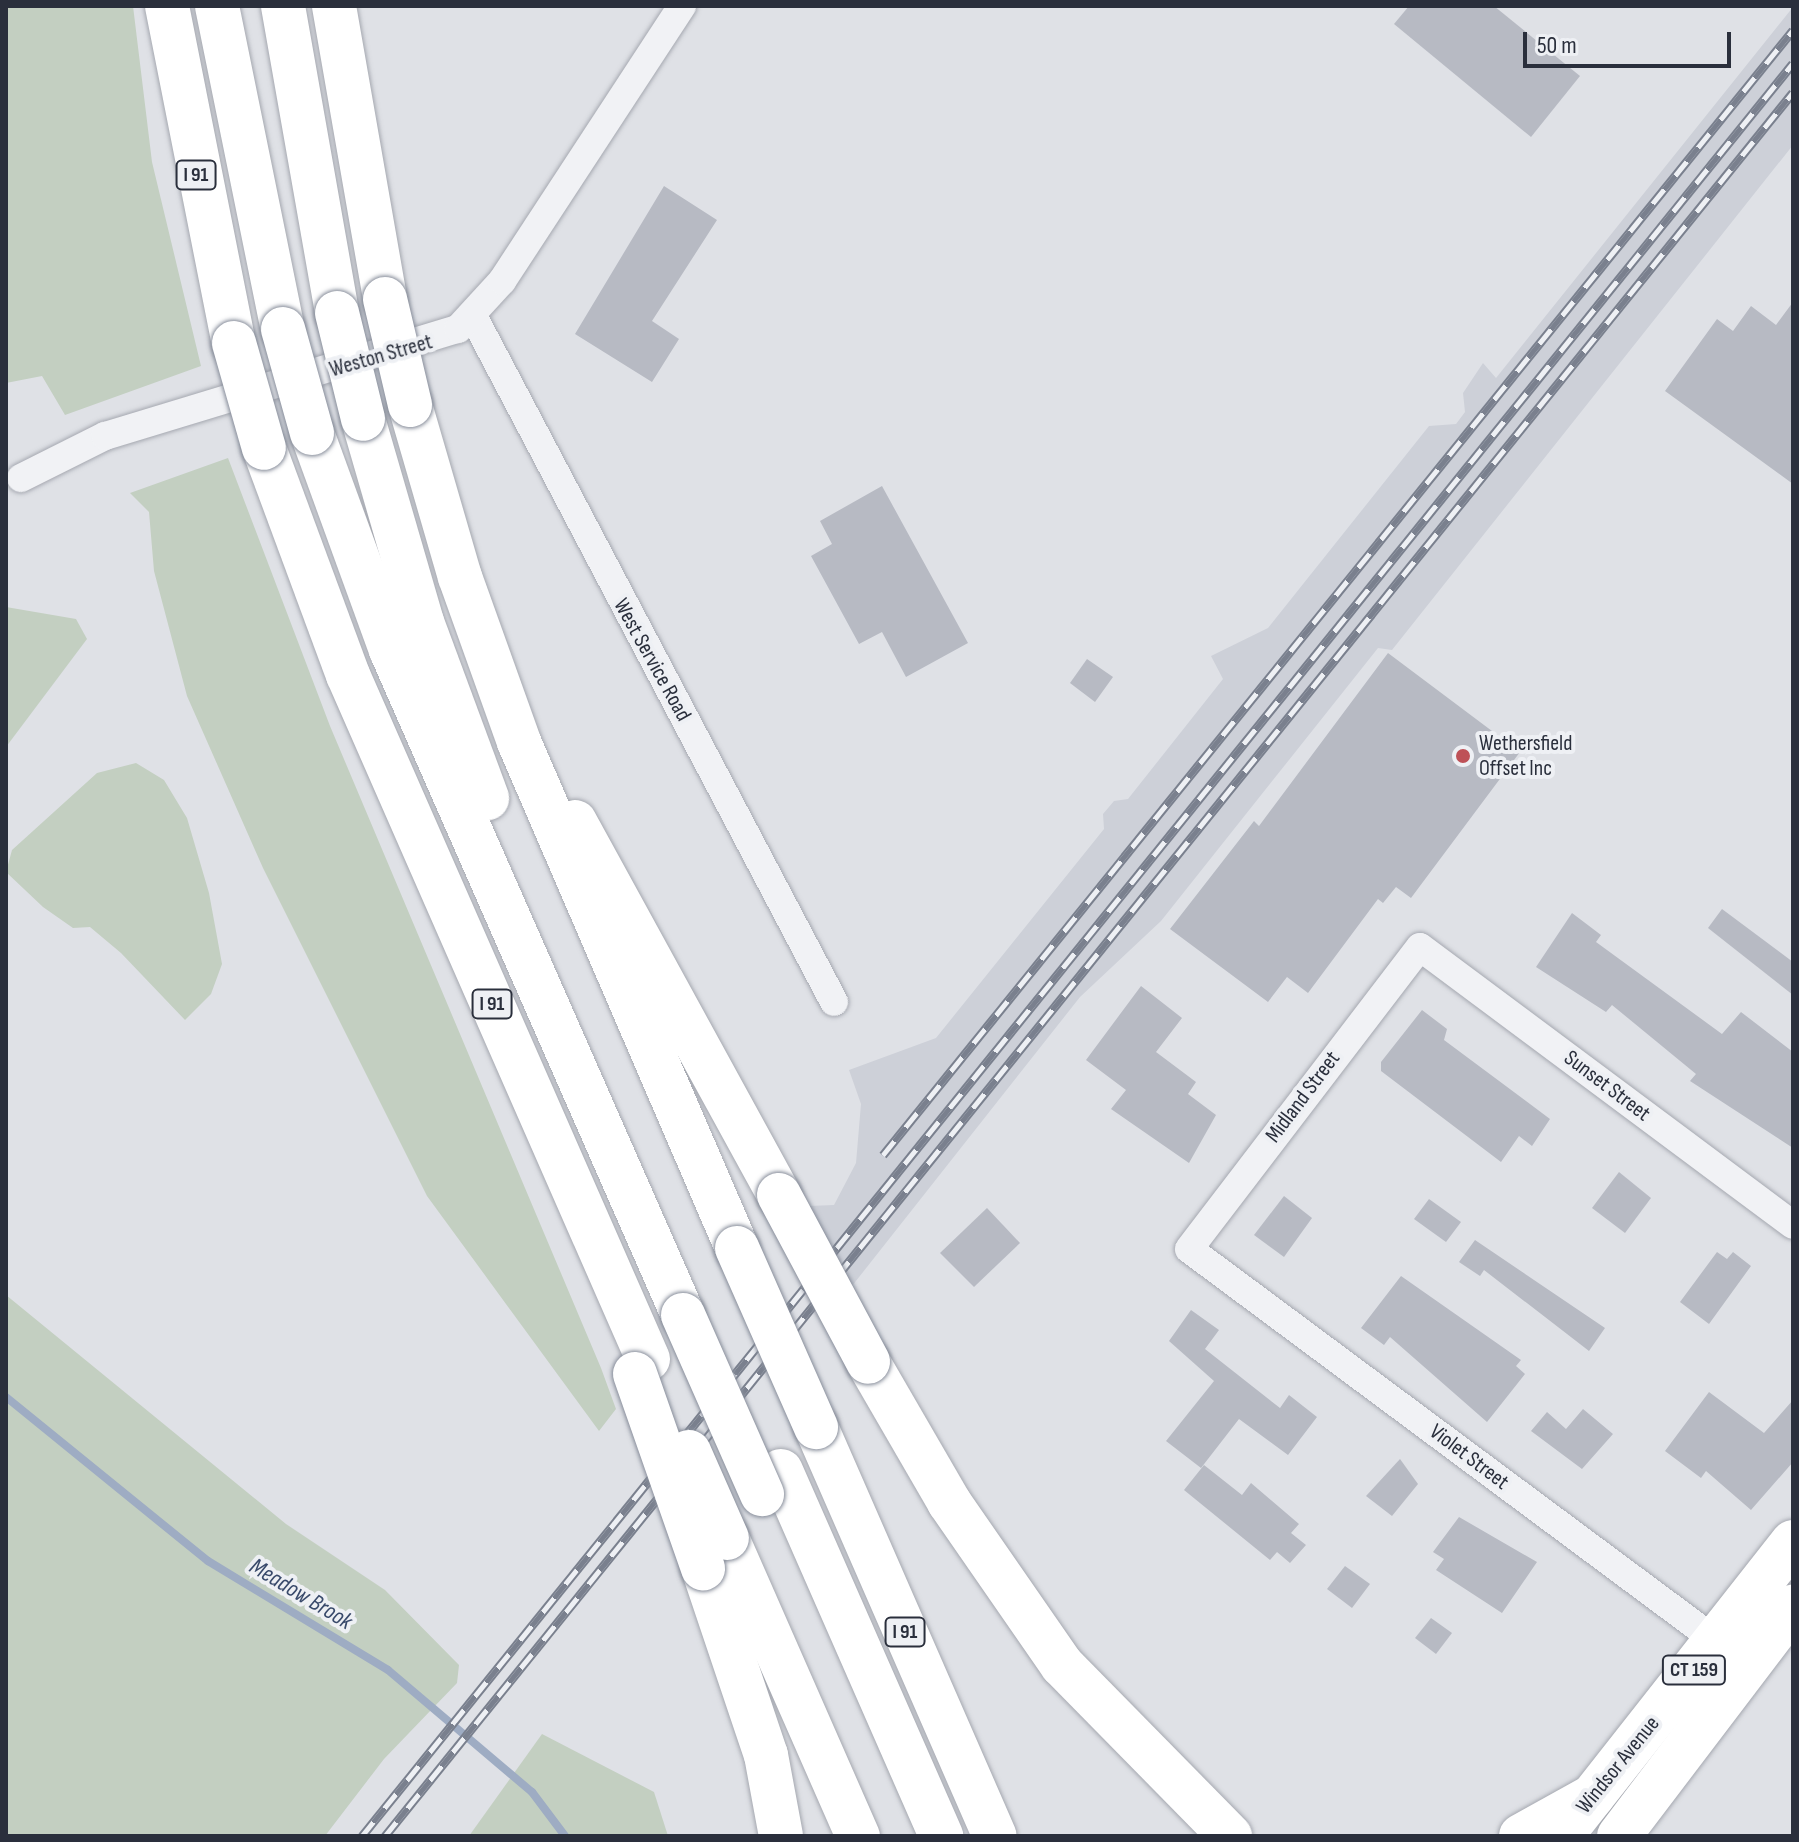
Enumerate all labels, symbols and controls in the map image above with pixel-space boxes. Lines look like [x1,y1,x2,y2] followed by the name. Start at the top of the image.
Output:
[1527,16,1735,66] scale bar
[1537,31,1577,60] text: 50 m
[174,159,218,191] road number: I 91
[327,329,435,383] street label: Weston Street
[607,594,697,726] street label: West Service Road
[1479,730,1572,782] place label: Wethersfield Offset Inc
[1454,747,1472,765] marker: Wethersfield Offset Inc
[470,988,514,1020] road number: I 91
[1559,1045,1655,1127] street label: Sunset Street
[1260,1046,1346,1148] street label: Midland Street
[1424,1419,1514,1495] street label: Violet Street
[244,1552,358,1636] water label: Meadow Brook
[883,1616,927,1648] road number: I 91
[1660,1654,1728,1686] road number: CT 159
[1571,1711,1665,1819] street label: Windsor Avenue

